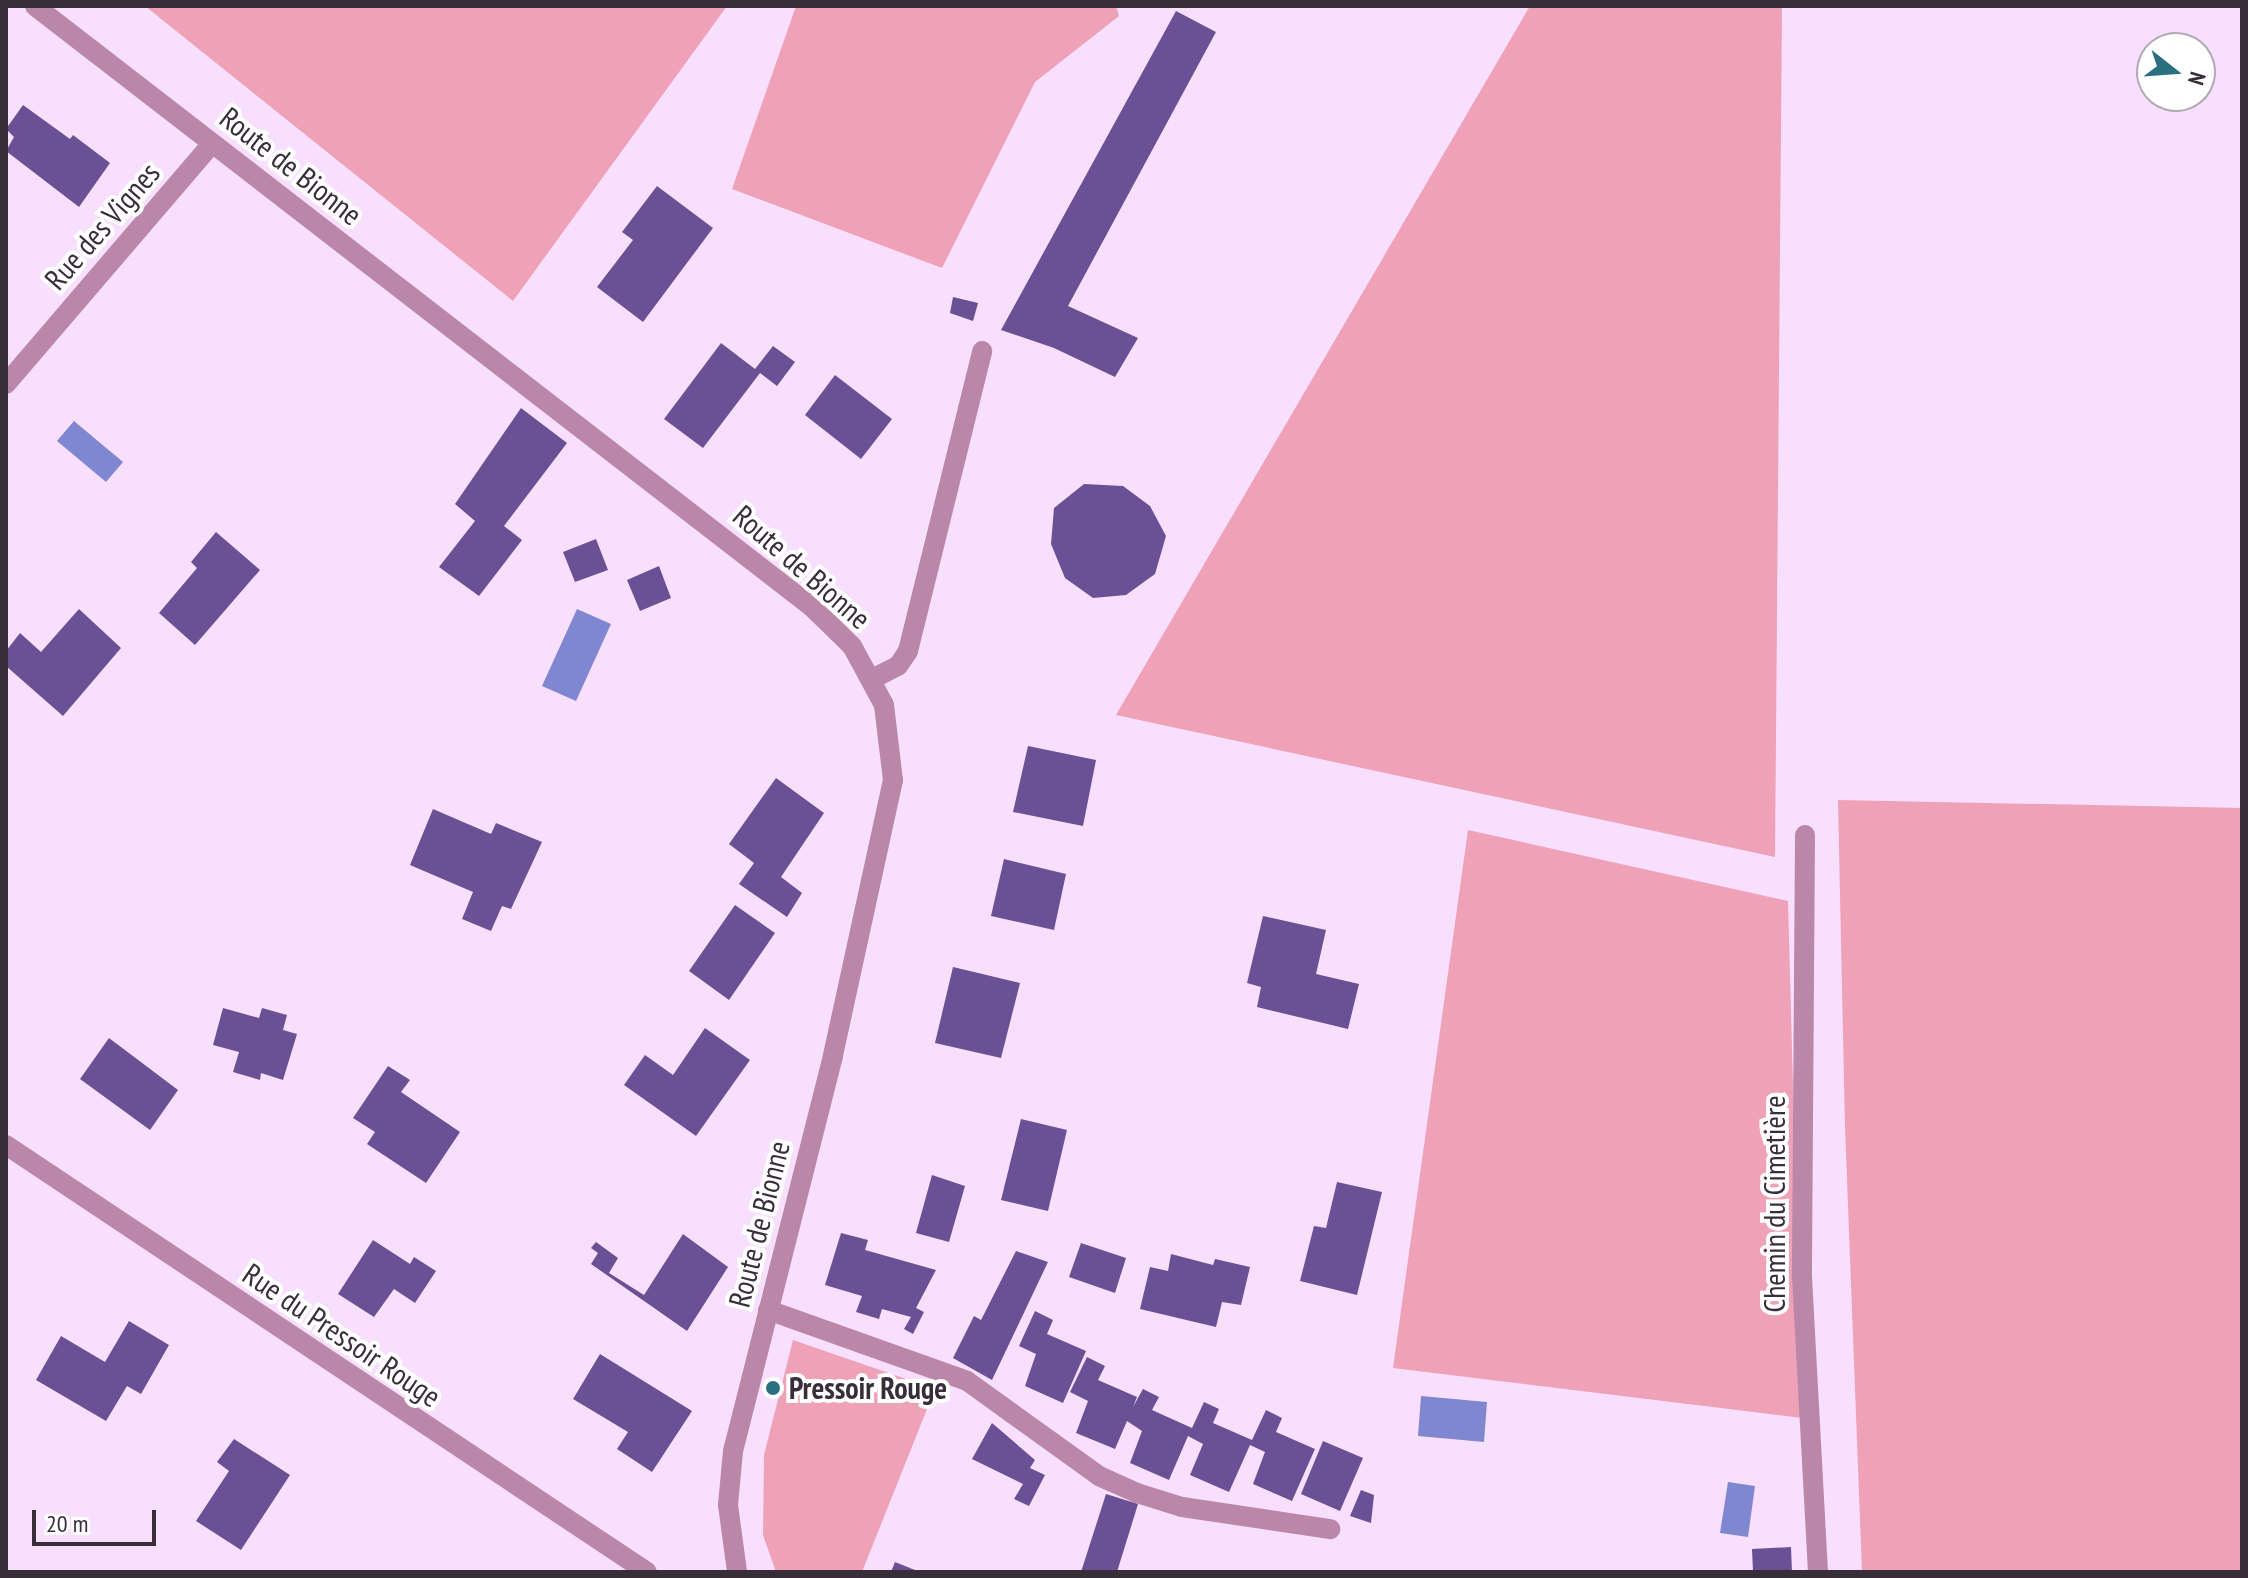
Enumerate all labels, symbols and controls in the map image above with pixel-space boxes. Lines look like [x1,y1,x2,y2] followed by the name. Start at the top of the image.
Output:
[2136,32,2216,112] north arrow
[2182,69,2212,88] text: N
[213,99,369,233] street label: Route de Bionne
[37,155,167,297] street label: Rue des Vignes
[726,498,878,636] street label: Route de Bionne
[1756,1095,1792,1313] street label: Chemin du Cimetière
[721,1137,797,1311] street label: Route de Bionne
[236,1256,448,1414] street label: Rue du Pressoir Rouge
[789,1370,947,1406] place label: Pressoir Rouge
[764,1379,782,1397] marker: Pressoir Rouge
[36,1494,160,1544] scale bar
[46,1508,88,1539] text: 20 m

